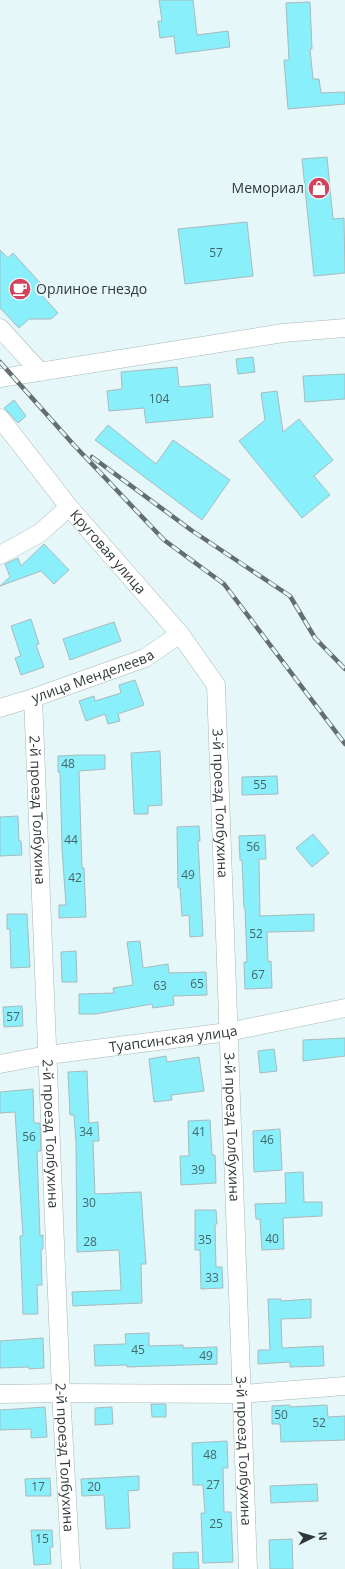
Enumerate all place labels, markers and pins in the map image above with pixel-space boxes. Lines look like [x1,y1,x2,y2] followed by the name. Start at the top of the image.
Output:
[306,175,332,201] shop icon: Мемориал
[232,178,304,197] place label: Мемориал
[7,276,33,302] cafe icon: Орлиное гнездо
[36,279,147,298] place label: Орлиное гнездо

